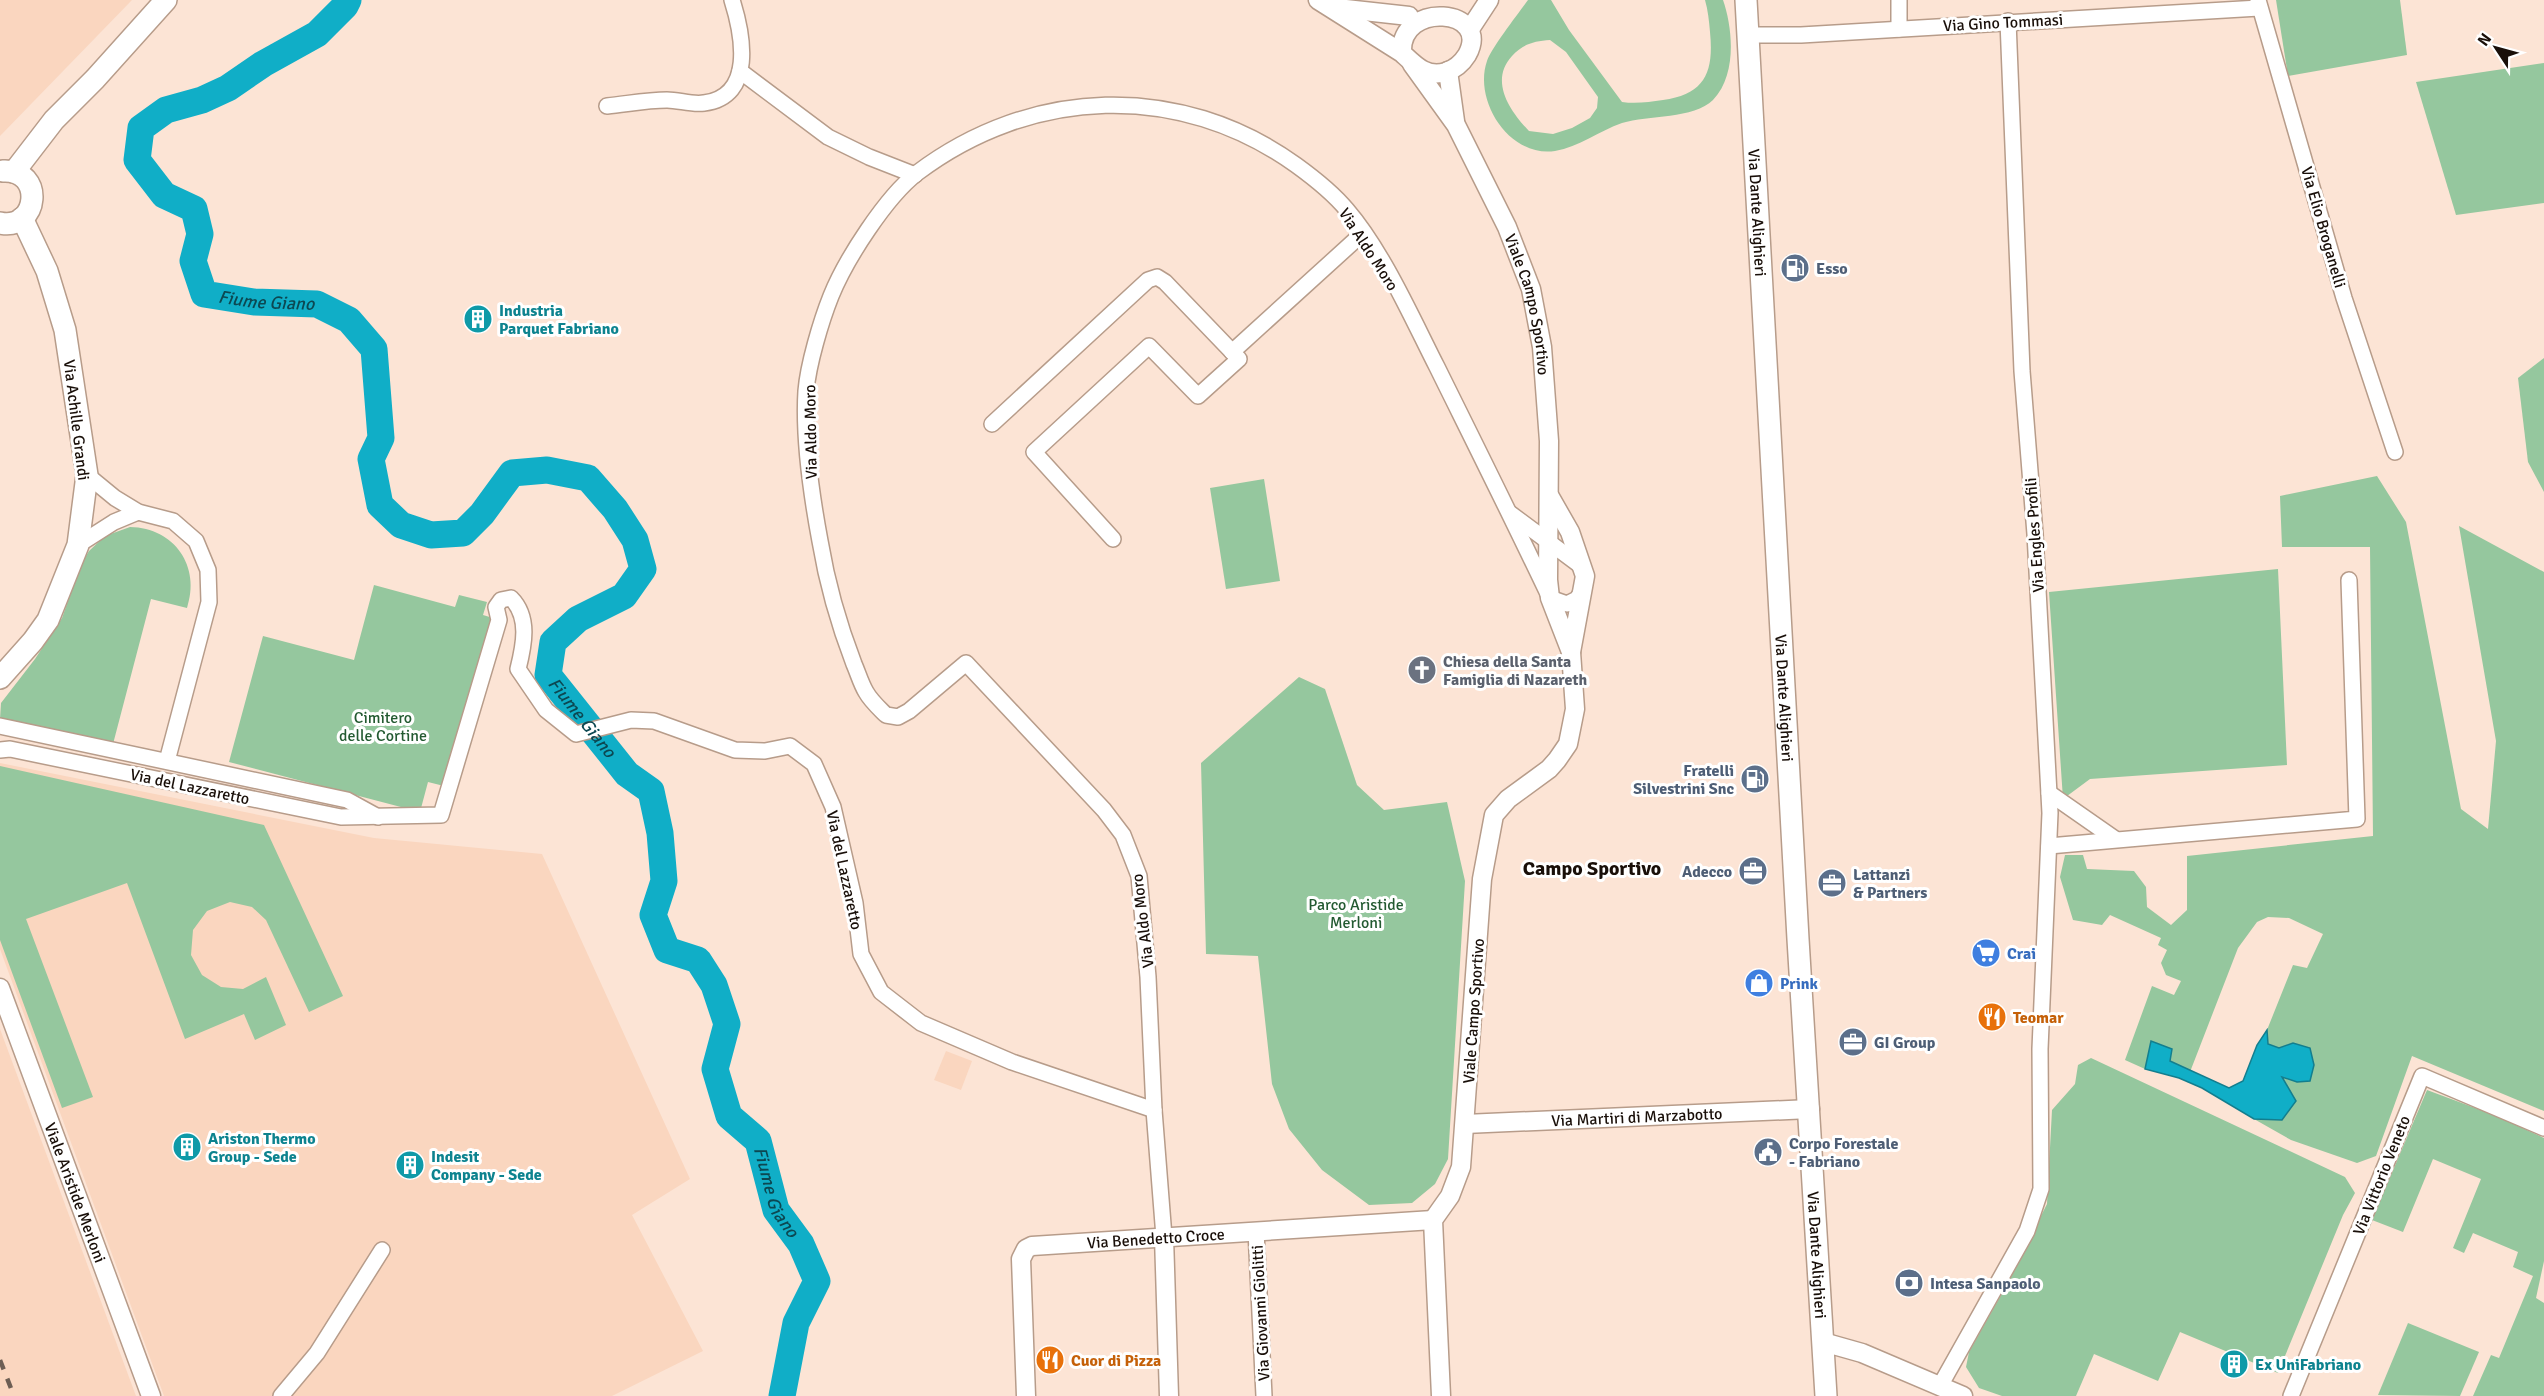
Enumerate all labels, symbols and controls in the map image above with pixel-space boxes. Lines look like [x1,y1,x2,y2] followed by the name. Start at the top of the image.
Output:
[1943,10,2064,36] street label: Via Gino Tommasi
[2466,18,2526,78] north arrow
[2473,29,2496,50] text: N
[1743,148,1770,277] street label: Via Dante Alighieri
[2296,164,2350,290] street label: Via Elio Broganelli
[1334,204,1402,295] street label: Via Aldo Moro
[1500,231,1553,376] street label: Viale Campo Sportivo
[1779,252,1811,284] fuel station icon: Esso
[1816,259,1848,279] place label: Esso
[217,285,316,315] water label: Fiume Giano
[499,301,619,339] place label: Industria Parquet Fabriano
[462,303,494,335] building icon: Industria Parquet Fabriano
[59,359,93,482] street label: Via Achille Grandi
[800,384,822,480] street label: Via Aldo Moro
[2021,477,2049,593] street label: Via Engles Profili
[1770,634,1797,762] street label: Via Dante Alighieri
[1443,652,1587,690] place label: Chiesa della Santa Famiglia di Nazareth
[1406,654,1438,686] church icon: Chiesa della Santa Famiglia di Nazareth
[543,673,622,763] water label: Fiume Giano
[339,708,427,746] park label: Cimitero delle Cortine
[1633,761,1734,799] place label: Fratelli Silvestrini Snc
[1739,763,1771,795] fuel station icon: Fratelli Silvestrini Snc
[128,765,251,809] street label: Via del Lazzaretto
[822,809,866,932] street label: Via del Lazzaretto
[1737,855,1769,887] office icon: Adecco
[1523,856,1661,881] district label: Campo Sportivo
[1682,862,1732,882] place label: Adecco
[1853,865,1927,903] place label: Lattanzi & Partners
[1816,867,1848,899] office icon: Lattanzi & Partners
[1127,873,1159,969] street label: Via Aldo Moro
[1308,895,1404,933] park label: Parco Aristide Merloni
[1970,937,2002,969] supermarket icon: Crai
[1459,938,1489,1084] street label: Viale Campo Sportivo
[2007,944,2036,964] place label: Crai
[1743,967,1775,999] shop icon: Prink
[1780,974,1818,994] place label: Prink
[1976,1001,2008,1033] restaurant icon: Teomar
[2013,1008,2064,1028] place label: Teomar
[1837,1026,1869,1058] office icon: GI Group
[1874,1033,1936,1053] place label: GI Group
[1551,1104,1723,1131] street label: Via Martiri di Marzabotto
[2349,1113,2415,1238] street label: Via Vittorio Veneto
[40,1120,110,1266] street label: Viale Aristide Merloni
[208,1129,316,1167] place label: Ariston Thermo Group - Sede
[171,1131,203,1163] building icon: Ariston Thermo Group - Sede
[1789,1134,1898,1172] place label: Corpo Forestale - Fabriano
[1752,1136,1784,1168] public building icon: Corpo Forestale - Fabriano
[749,1144,804,1243] water label: Fiume Giano
[431,1147,542,1185] place label: Indesit Company - Sede
[394,1149,426,1181] building icon: Indesit Company - Sede
[1802,1191,1830,1319] street label: Via Dante Alighieri
[1086,1225,1225,1253] street label: Via Benedetto Croce
[1247,1244,1275,1381] street label: Via Giovanni Giolitti
[1893,1267,1925,1299] bank icon: Intesa Sanpaolo
[1930,1274,2041,1294] place label: Intesa Sanpaolo
[1034,1344,1066,1376] restaurant icon: Cuor di Pizza
[2218,1348,2250,1380] building icon: Ex UniFabriano
[1071,1351,1161,1371] place label: Cuor di Pizza
[2255,1355,2361,1375] place label: Ex UniFabriano

